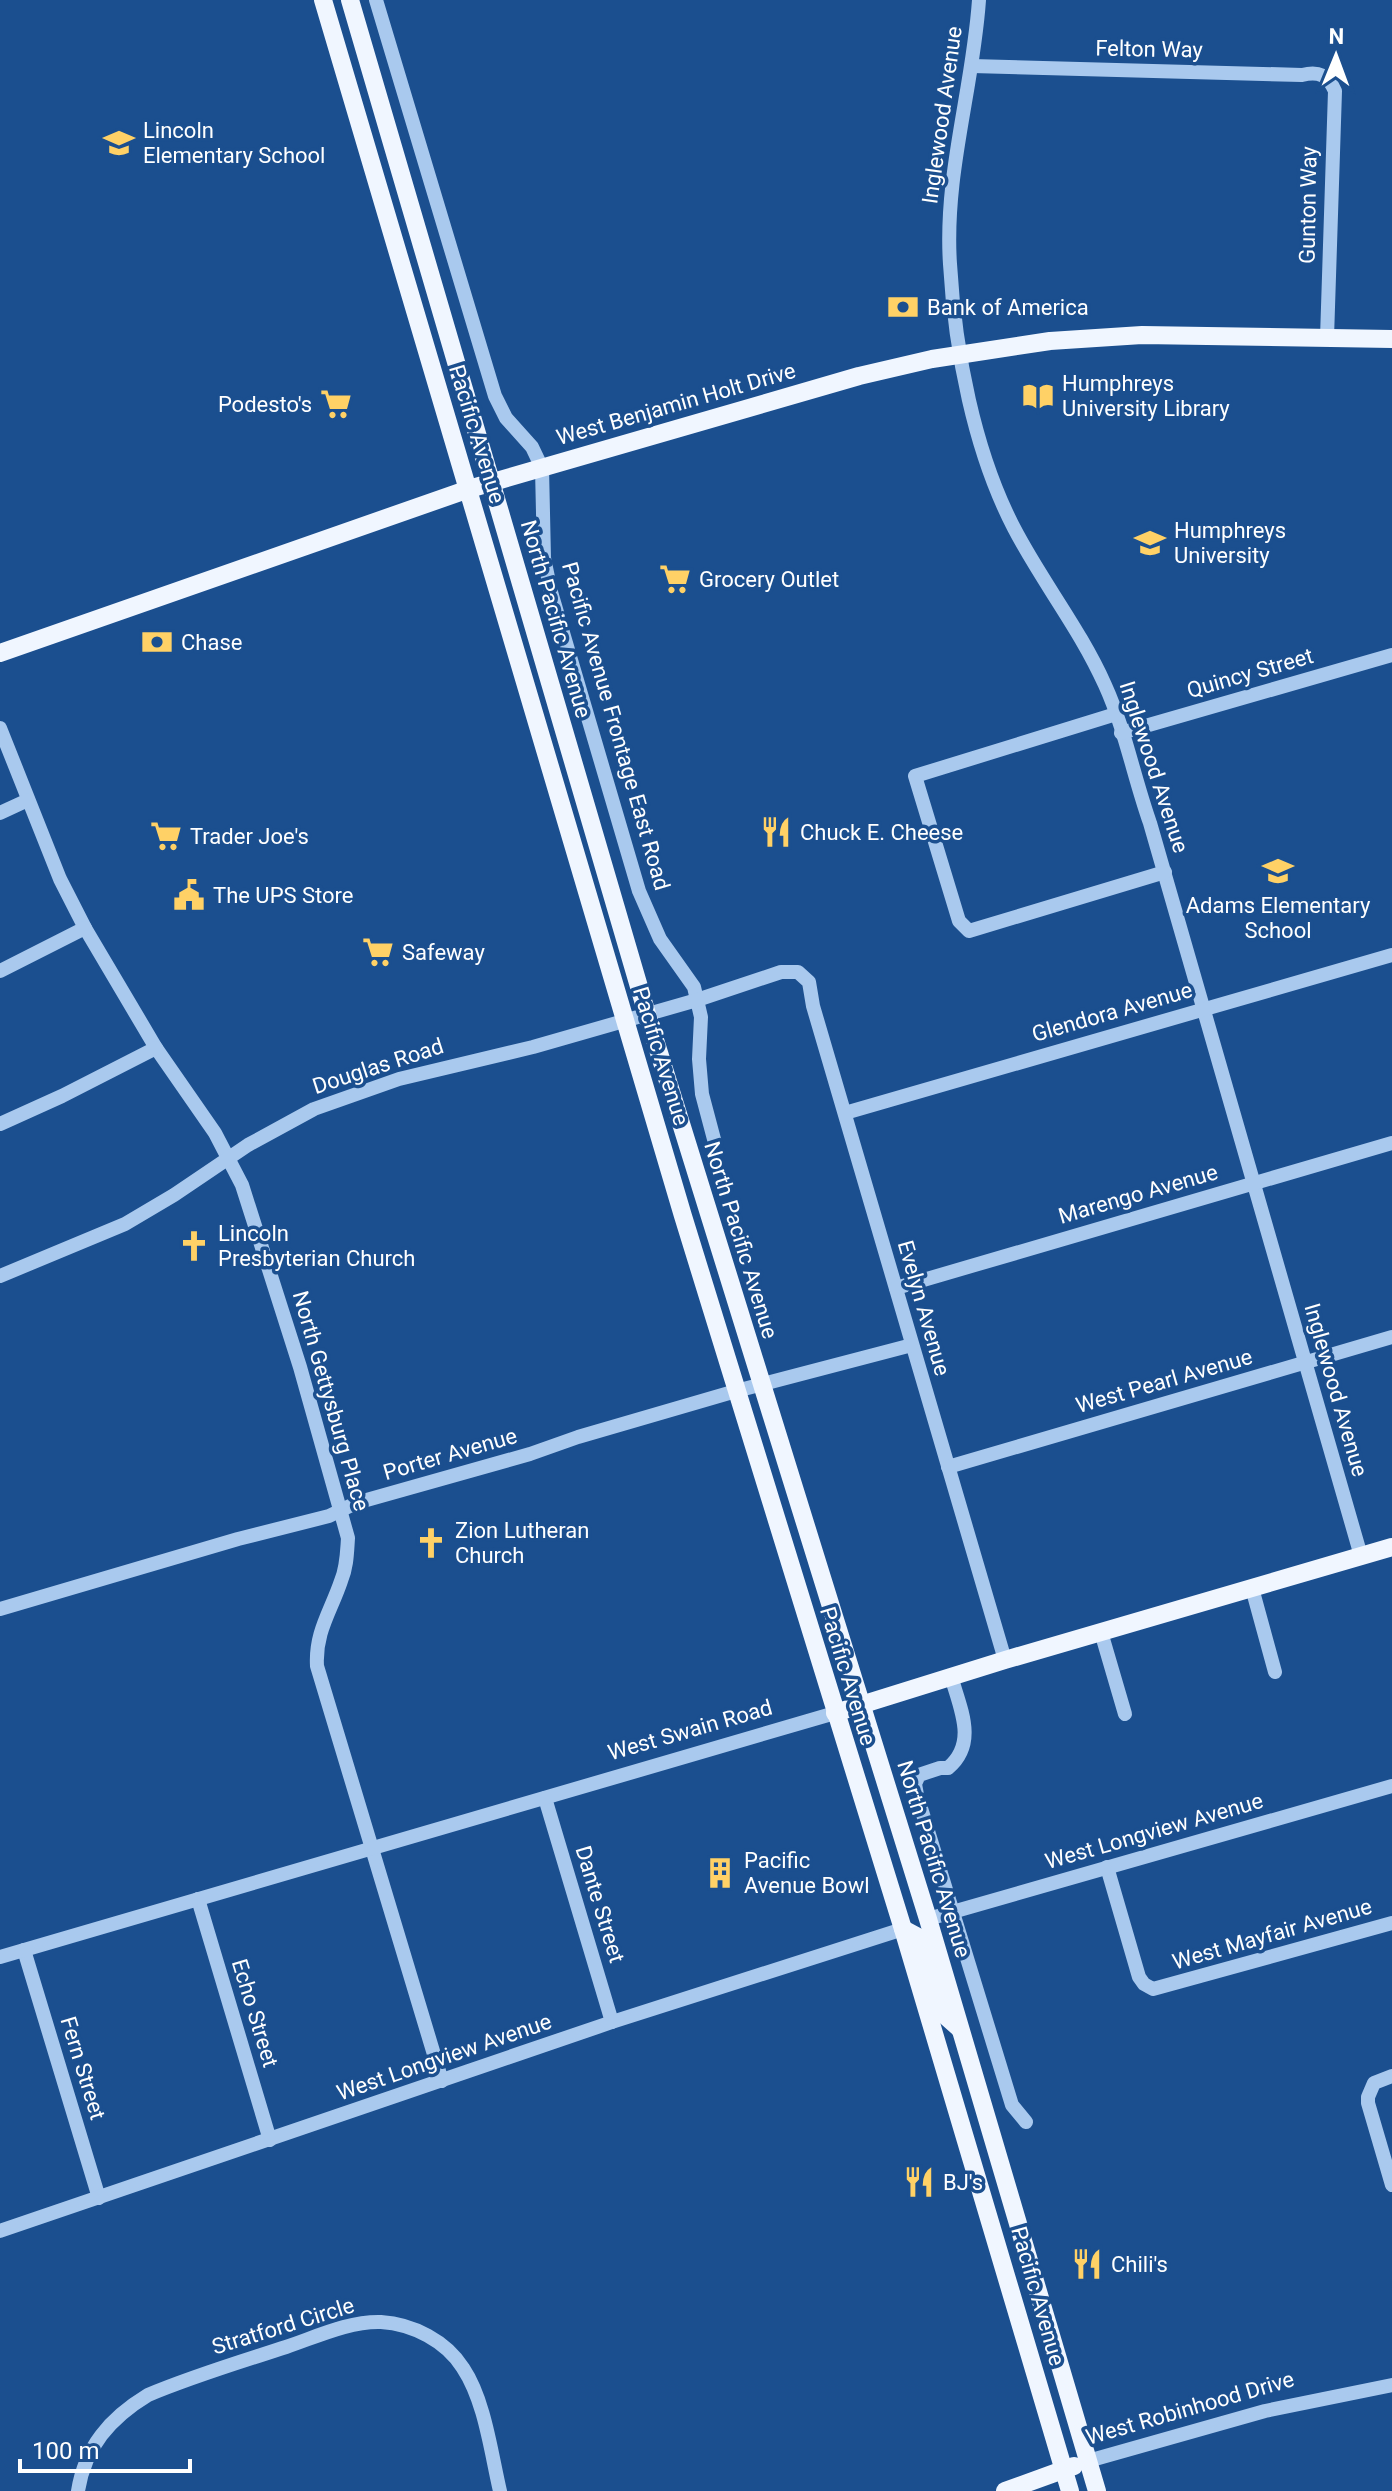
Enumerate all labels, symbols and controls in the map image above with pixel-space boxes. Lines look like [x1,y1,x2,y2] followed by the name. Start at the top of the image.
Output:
[1296,16,1376,96] north arrow
[1328,24,1344,49] text: N
[917,25,967,205] street label: Inglewood Avenue
[1095,36,1204,62] street label: Felton Way
[143,118,325,168] place label: Lincoln Elementary School
[102,126,136,160] school or university icon: Lincoln Elementary School
[1294,145,1322,264] street label: Gunton Way
[886,290,920,324] bank icon: Bank of America
[927,295,1089,320] place label: Bank of America
[554,358,798,450] street label: West Benjamin Holt Drive
[444,362,510,506] street label: Pacific Avenue
[1062,371,1230,421] place label: Humphreys University Library
[1021,379,1055,413] library icon: Humphreys University Library
[319,387,353,421] supermarket icon: Podesto's
[218,392,312,417] place label: Podesto's
[516,517,596,721] street label: North Pacific Avenue
[1174,518,1286,568] place label: Humphreys University
[1133,526,1167,560] school or university icon: Humphreys University
[557,559,675,893] street label: Pacific Avenue Frontage East Road
[658,562,692,596] supermarket icon: Grocery Outlet
[699,567,839,592] place label: Grocery Outlet
[140,625,174,659] bank icon: Chase
[181,630,242,655] place label: Chase
[1184,643,1316,703] street label: Quincy Street
[1114,678,1194,856] street label: Inglewood Avenue
[759,815,793,849] restaurant icon: Chuck E. Cheese
[149,819,183,853] supermarket icon: Trader Joe's
[800,820,963,845] place label: Chuck E. Cheese
[190,824,309,849] place label: Trader Joe's
[1261,854,1295,888] school or university icon: Adams Elementary School
[172,878,206,912] public building icon: The UPS Store
[213,883,354,908] place label: The UPS Store
[1186,893,1371,943] place label: Adams Elementary School
[361,935,395,969] supermarket icon: Safeway
[402,940,485,965] place label: Safeway
[1029,977,1195,1047] street label: Glendora Avenue
[628,984,694,1128] street label: Pacific Avenue
[309,1033,447,1099] street label: Douglas Road
[699,1138,783,1342] street label: North Pacific Avenue
[1055,1159,1221,1229] street label: Marengo Avenue
[218,1221,415,1271] place label: Lincoln Presbyterian Church
[177,1229,211,1263] church icon: Lincoln Presbyterian Church
[893,1237,955,1379] street label: Evelyn Avenue
[288,1288,374,1514] street label: North Gettysburg Place
[1299,1301,1373,1479] street label: Inglewood Avenue
[1073,1344,1255,1418] street label: West Pearl Avenue
[380,1423,520,1485] street label: Porter Avenue
[455,1518,589,1568] place label: Zion Lutheran Church
[414,1526,448,1560] church icon: Zion Lutheran Church
[815,1604,881,1748] street label: Pacific Avenue
[605,1695,775,1765] street label: West Swain Road
[892,1757,976,1961] street label: North Pacific Avenue
[1042,1788,1266,1874] street label: West Longview Avenue
[570,1843,630,1965] street label: Dante Street
[744,1848,870,1898] place label: Pacific Avenue Bowl
[703,1856,737,1890] building icon: Pacific Avenue Bowl
[1169,1894,1375,1974] street label: West Mayfair Avenue
[227,1956,283,2070] street label: Echo Street
[333,2008,555,2106] street label: West Longview Avenue
[55,2013,111,2123] street label: Fern Street
[902,2165,936,2199] restaurant icon: BJ's
[943,2170,983,2195] place label: BJ's
[1006,2223,1070,2369] street label: Pacific Avenue
[1070,2247,1104,2281] restaurant icon: Chili's
[1111,2252,1168,2277] place label: Chili's
[209,2293,357,2359] street label: Stratford Circle
[1083,2366,1297,2450] street label: West Robinhood Drive
[20,2423,190,2473] scale bar
[32,2437,99,2465] text: 100 m

